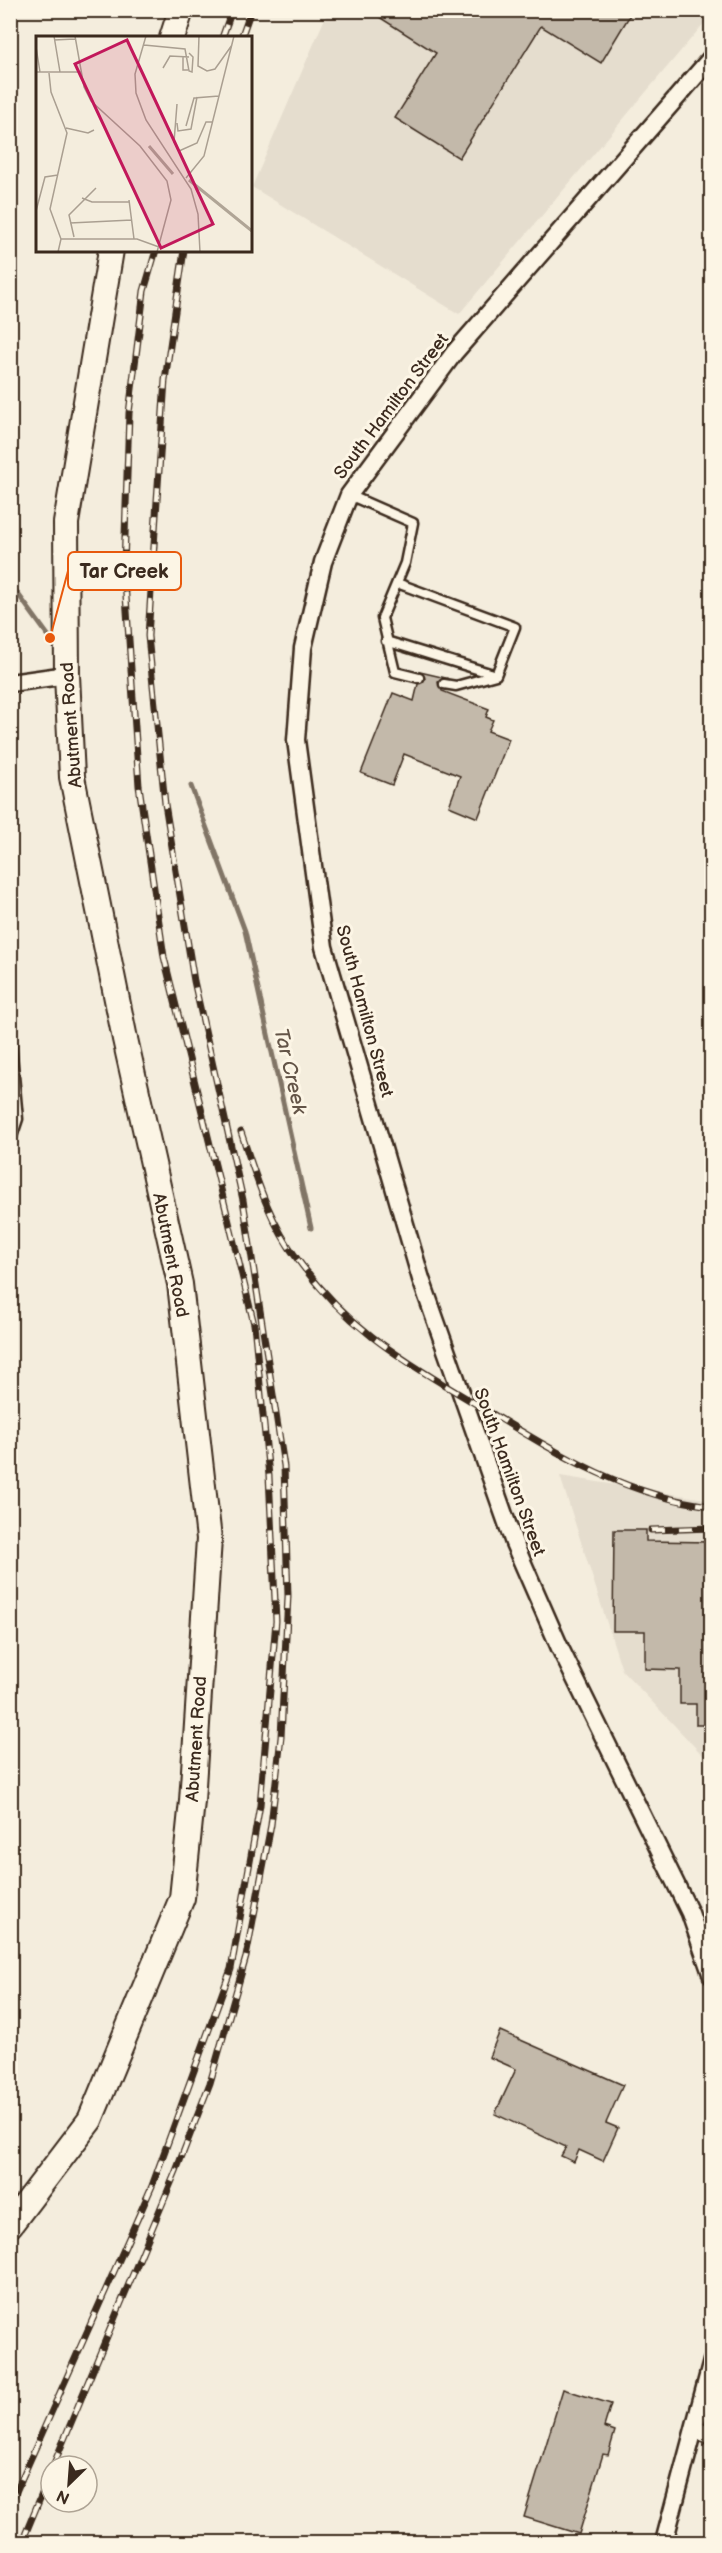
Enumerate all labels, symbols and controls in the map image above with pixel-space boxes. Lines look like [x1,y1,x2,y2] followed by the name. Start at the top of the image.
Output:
[36,36,252,252] inset map
[330,329,453,483] street label: South Hamilton Street
[68,552,181,590] callout: Tar Creek
[79,560,169,584] text: Tar Creek
[57,661,86,789] street label: Abutment Road
[331,923,398,1100] street label: South Hamilton Street
[268,1026,312,1118] water label: Tar Creek
[148,1191,193,1319] street label: Abutment Road
[469,1385,550,1559] street label: South Hamilton Street
[182,1675,211,1803] street label: Abutment Road
[39,2454,99,2514] north arrow
[54,2485,73,2507] text: N

